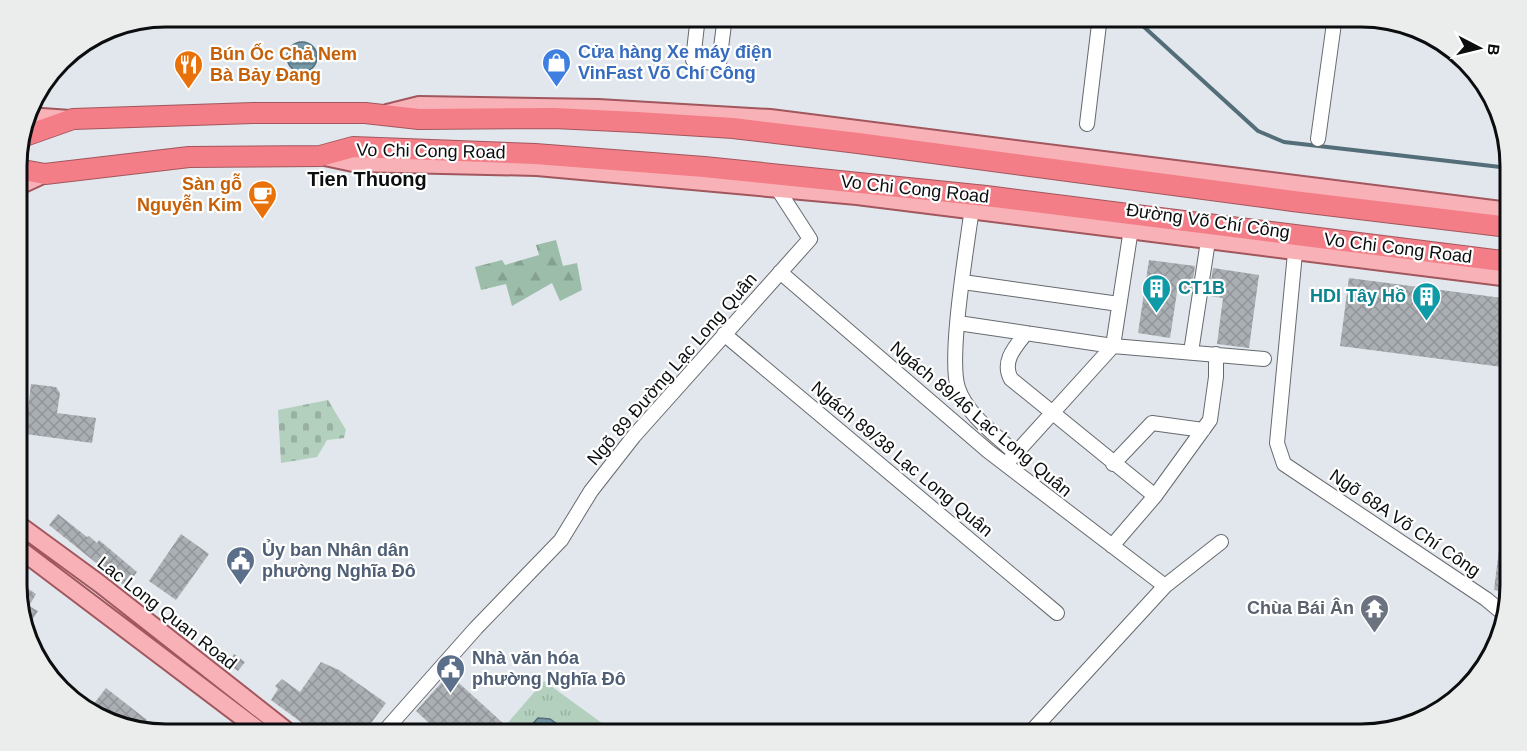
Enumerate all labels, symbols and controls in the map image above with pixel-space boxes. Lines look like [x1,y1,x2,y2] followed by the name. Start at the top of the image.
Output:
[1449,18,1509,78] north arrow
[578,42,772,83] place label: Cửa hàng Xe máy điện VinFast Võ Chí Công
[210,43,357,85] place label: Bún Ốc Chả Nem Bà Bảy Đang
[1484,43,1503,57] text: B
[541,46,573,88] shop icon: Cửa hàng Xe máy điện VinFast Võ Chí Công
[173,48,205,90] restaurant icon: Bún Ốc Chả Nem Bà Bảy Đang
[356,140,506,162] street label: Vo Chi Cong Road
[307,168,427,190] district label: Tien Thuong
[840,171,990,207] street label: Vo Chi Cong Road
[137,173,242,215] place label: Sàn gỗ Nguyễn Kim
[247,178,279,220] cafe icon: Sàn gỗ Nguyễn Kim
[1125,200,1291,242] street label: Đường Võ Chí Công
[1323,229,1473,267] street label: Vo Chi Cong Road
[583,269,761,469] street label: Ngõ 89 Đường Lạc Long Quân
[1141,272,1173,314] building icon: CT1B
[1178,278,1225,298] place label: CT1B
[1411,280,1443,322] building icon: HDI Tây Hồ
[1310,286,1406,306] place label: HDI Tây Hồ
[886,337,1076,501] street label: Ngách 89/46 Lạc Long Quân
[807,377,997,541] street label: Ngách 89/38 Lạc Long Quân
[1326,465,1484,581] street label: Ngõ 68A Võ Chí Công
[262,539,416,581] place label: Ủy ban Nhân dân phường Nghĩa Đô
[225,544,257,586] public building icon: Ủy ban Nhân dân phường Nghĩa Đô
[93,552,241,674] street label: Lac Long Quan Road
[1359,592,1391,634] temple icon: Chùa Bái Ân
[1247,597,1354,618] place label: Chùa Bái Ân
[472,648,626,689] place label: Nhà văn hóa phường Nghĩa Đô
[435,652,467,694] public building icon: Nhà văn hóa phường Nghĩa Đô

